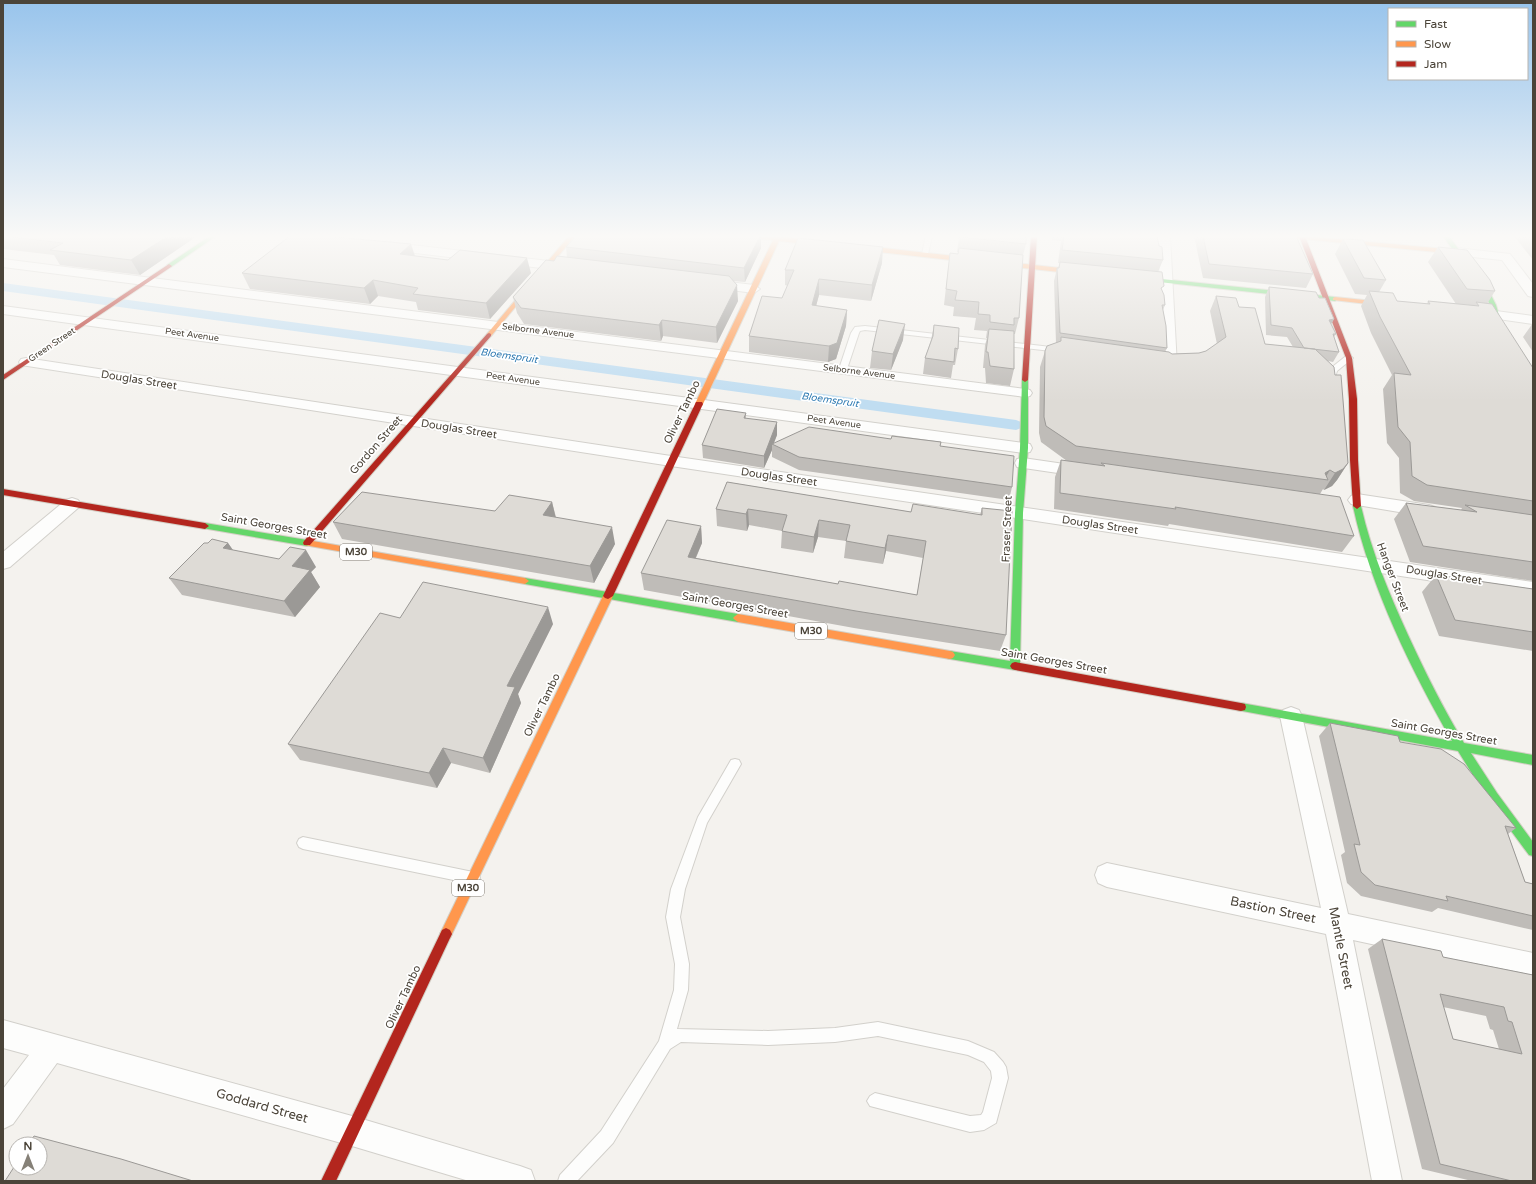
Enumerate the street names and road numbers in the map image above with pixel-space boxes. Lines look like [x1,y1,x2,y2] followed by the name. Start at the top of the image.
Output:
[501,321,575,341] street label: Selborne Avenue
[27,325,78,365] street label: Green Street
[164,326,220,344] street label: Peet Avenue
[822,362,896,382] street label: Selborne Avenue
[100,368,178,392] street label: Douglas Street
[485,370,541,388] street label: Peet Avenue
[661,378,703,446] street label: Oliver Tambo
[347,413,405,477] street label: Gordon Street
[806,413,862,431] street label: Peet Avenue
[420,417,498,441] street label: Douglas Street
[740,465,818,489] street label: Douglas Street
[999,495,1015,563] street label: Fraser Street
[220,510,328,542] street label: Saint Georges Street
[1061,513,1139,537] street label: Douglas Street
[1374,541,1412,613] street label: Hanger Street
[340,544,372,560] road number: M30
[1405,563,1483,587] street label: Douglas Street
[681,589,789,621] street label: Saint Georges Street
[795,623,827,639] road number: M30
[1000,645,1108,677] street label: Saint Georges Street
[521,671,563,739] street label: Oliver Tambo
[1390,716,1498,748] street label: Saint Georges Street
[452,880,484,896] road number: M30
[1229,893,1317,927] street label: Bastion Street
[1325,905,1357,991] street label: Mantle Street
[383,963,424,1031] street label: Oliver Tambo
[214,1085,310,1127] street label: Goddard Street

